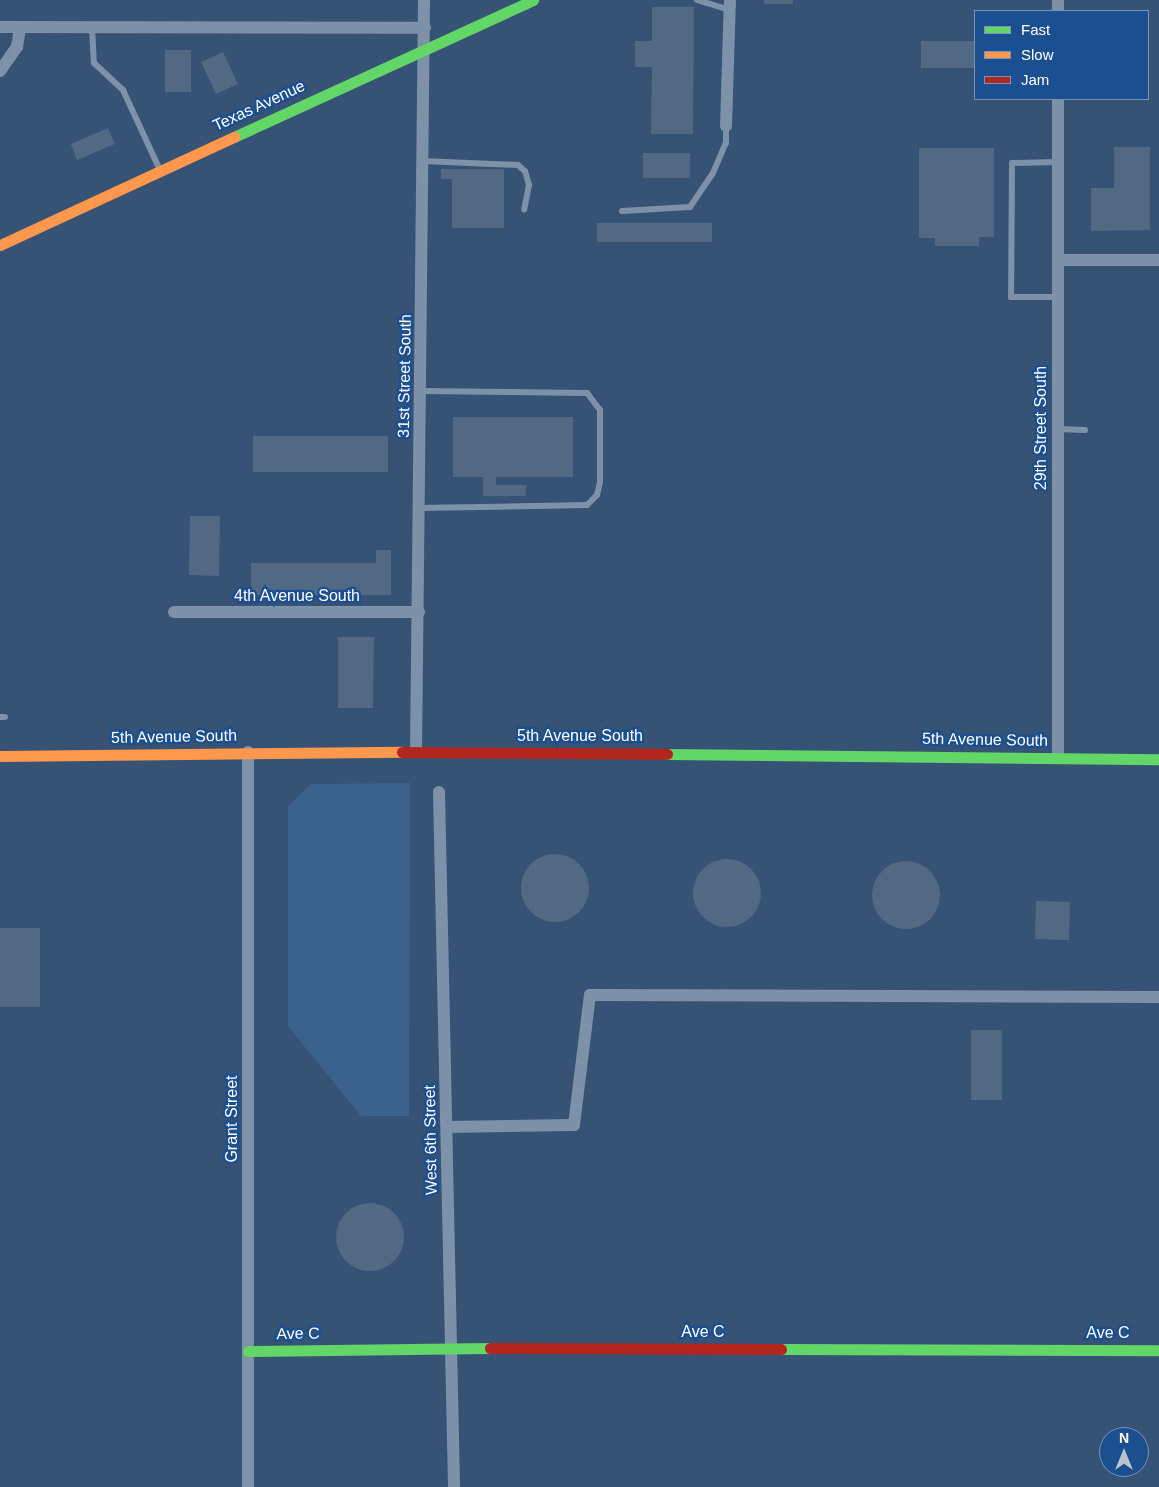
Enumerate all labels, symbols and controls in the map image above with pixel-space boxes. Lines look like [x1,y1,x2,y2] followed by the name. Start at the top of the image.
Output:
[974,10,1149,100] legend
[1021,21,1050,38] text: Fast
[1021,46,1054,63] text: Slow
[1021,71,1049,88] text: Jam
[210,76,308,136] street label: Texas Avenue
[394,314,416,438] street label: 31st Street South
[1031,366,1051,490] street label: 29th Street South
[234,586,360,606] street label: 4th Avenue South
[110,726,238,748] street label: 5th Avenue South
[517,726,643,746] street label: 5th Avenue South
[921,729,1049,751] street label: 5th Avenue South
[222,1075,242,1163] street label: Grant Street
[420,1085,442,1195] street label: West 6th Street
[681,1322,725,1342] street label: Ave C
[1086,1323,1130,1343] street label: Ave C
[276,1324,320,1344] street label: Ave C
[1099,1427,1149,1477] north arrow
[1119,1430,1129,1446] text: N

